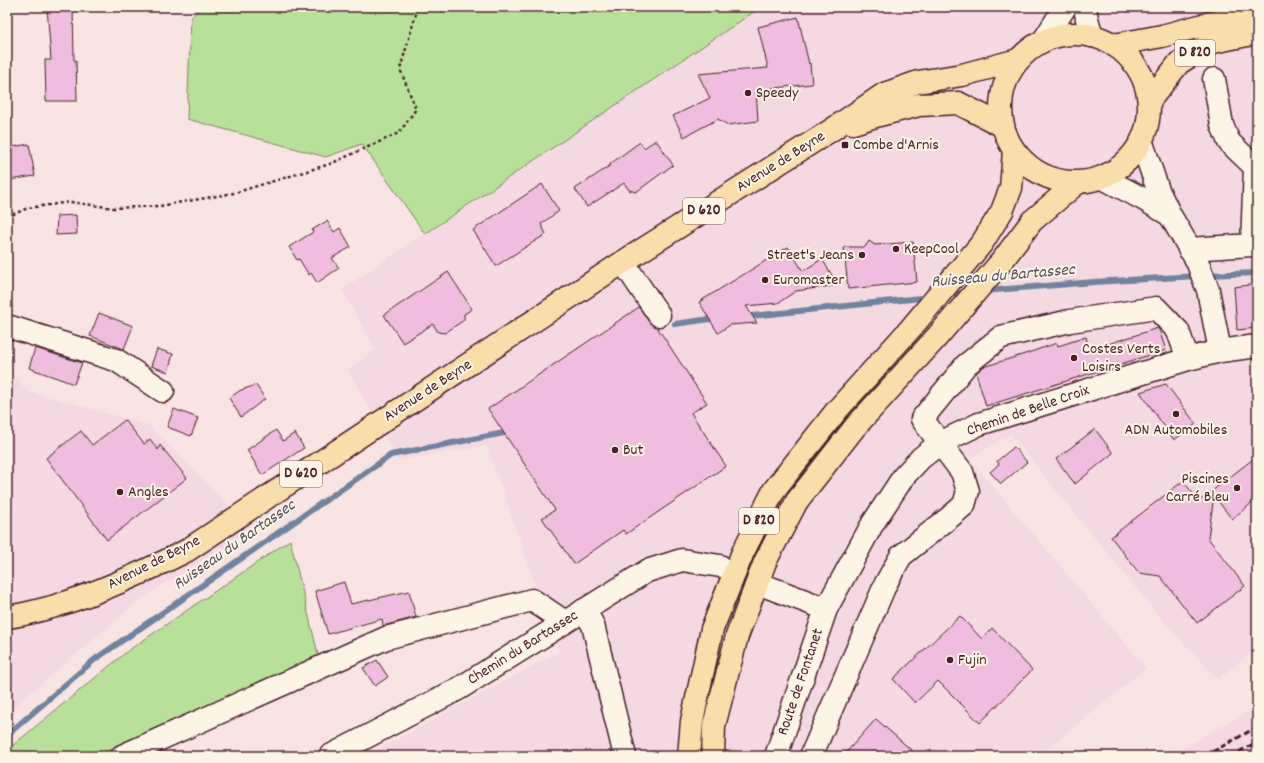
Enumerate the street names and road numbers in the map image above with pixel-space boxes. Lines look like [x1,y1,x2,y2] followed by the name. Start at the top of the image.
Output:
[1175,40,1215,66] road number: D 820
[732,125,830,199] street label: Avenue de Beyne
[683,198,725,224] road number: D 620
[379,354,477,428] street label: Avenue de Beyne
[964,379,1092,443] street label: Chemin de Belle Croix
[280,461,322,487] road number: D 620
[739,508,779,534] road number: D 820
[104,530,204,596] street label: Avenue de Beyne
[463,605,583,691] street label: Chemin du Bartassec
[772,625,830,739] street label: Route de Fontanet

